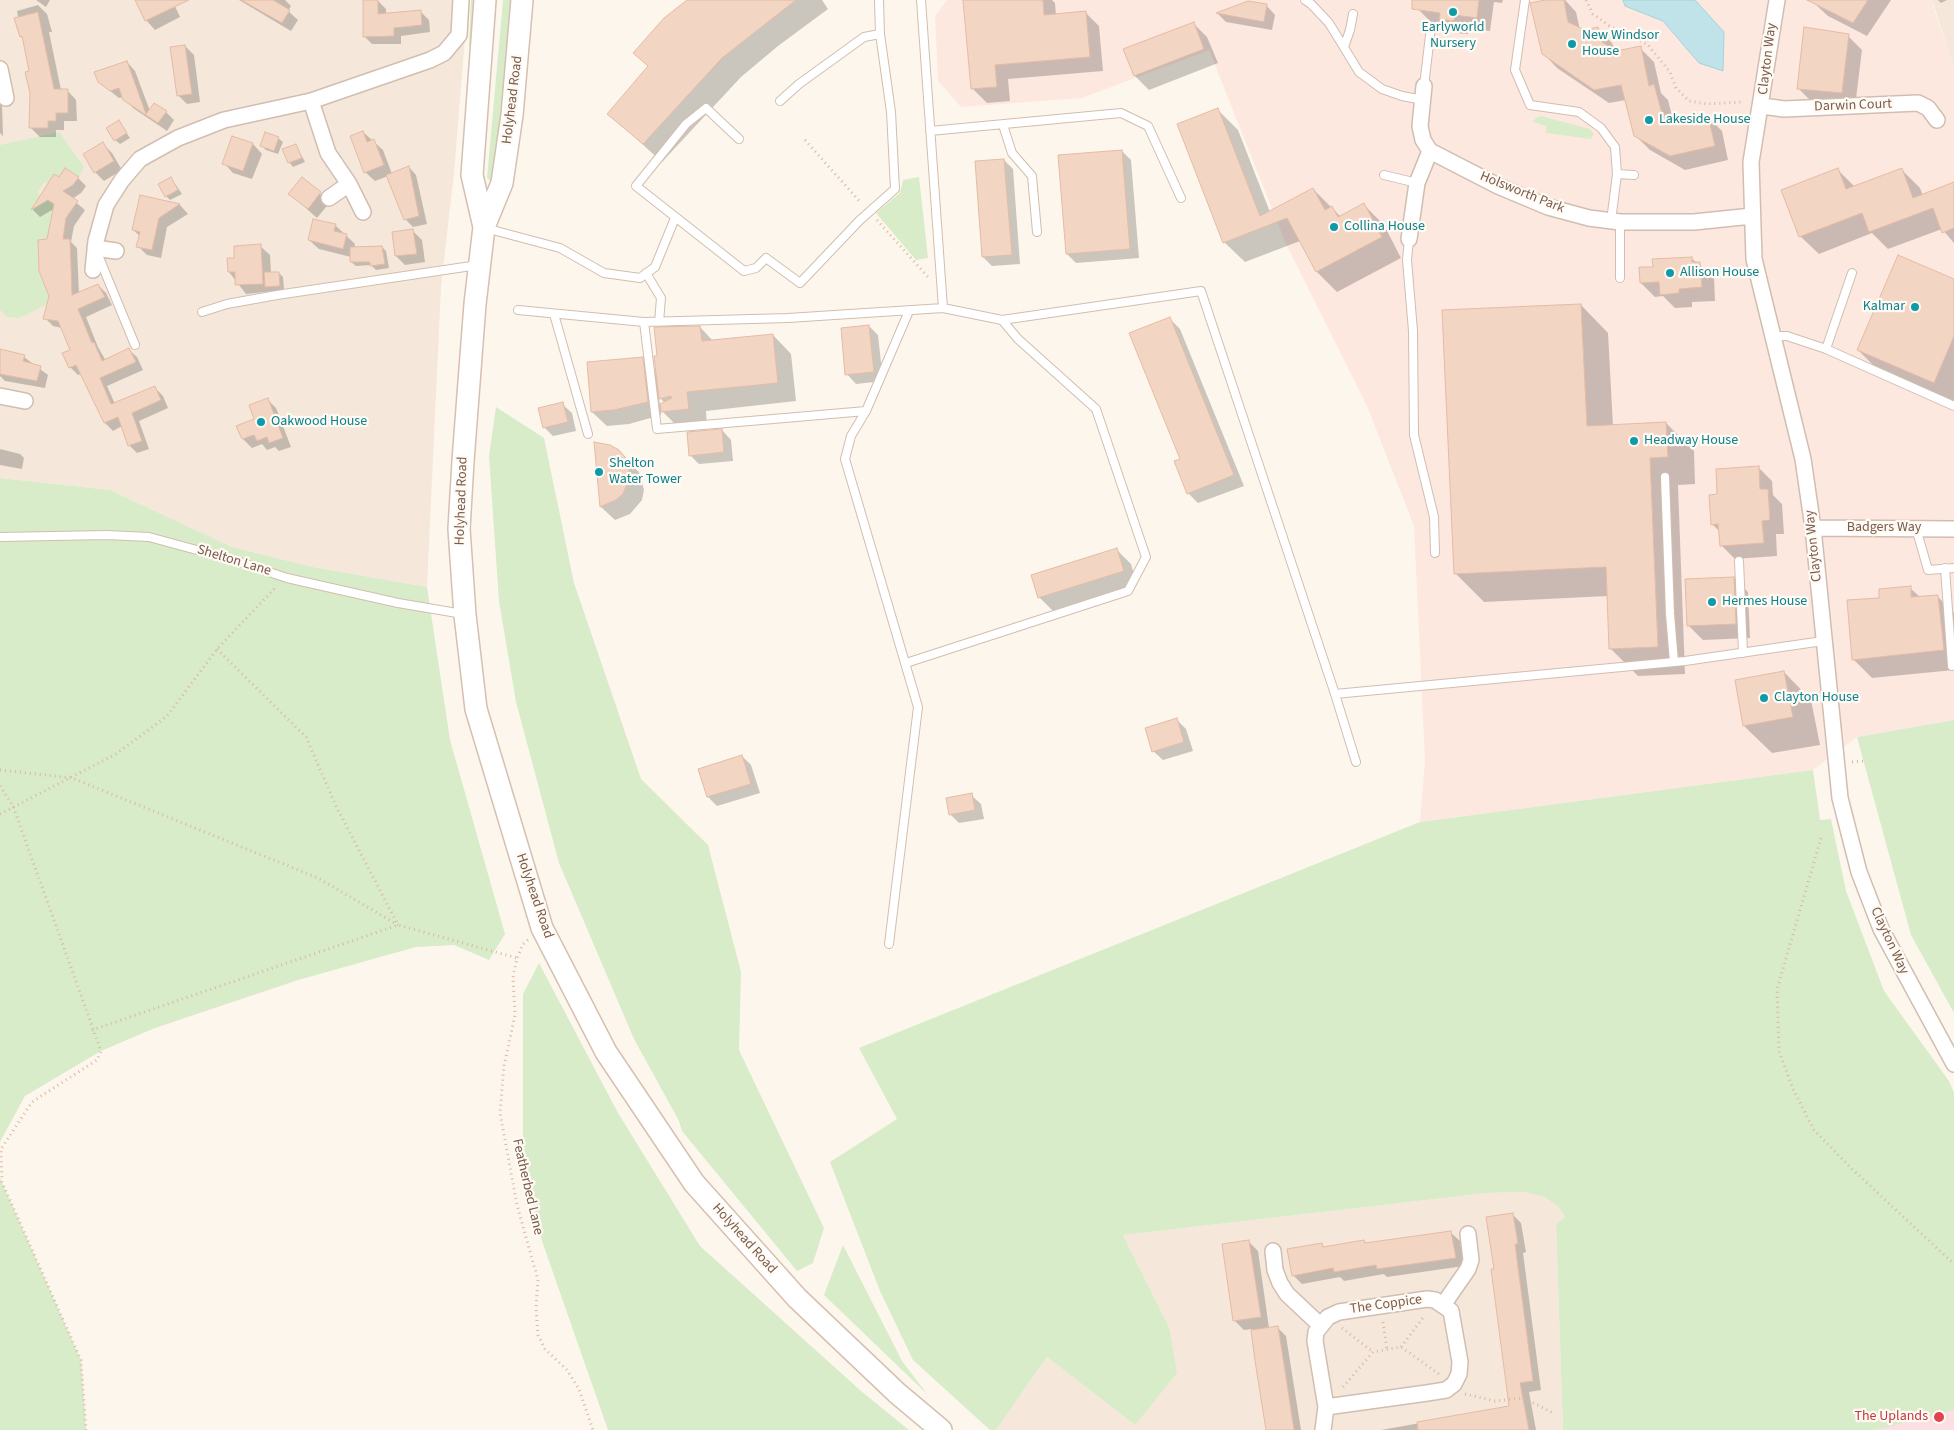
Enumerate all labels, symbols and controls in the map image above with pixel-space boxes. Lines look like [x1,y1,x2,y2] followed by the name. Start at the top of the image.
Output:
[1447,6,1459,18] marker: Earlyworld Nursery
[1421,20,1485,52] place label: Earlyworld Nursery
[1755,22,1781,96] street label: Clayton Way
[1582,28,1659,60] place label: New Windsor House
[1566,38,1578,50] marker: New Windsor House
[499,55,527,145] street label: Holyhead Road
[1814,96,1892,116] street label: Darwin Court
[1659,112,1750,128] place label: Lakeside House
[1643,114,1655,126] marker: Lakeside House
[1477,168,1567,218] street label: Holsworth Park
[1344,219,1425,235] place label: Collina House
[1328,221,1340,233] marker: Collina House
[1680,265,1759,281] place label: Allison House
[1664,267,1676,279] marker: Allison House
[1863,299,1905,315] place label: Kalmar
[1909,301,1921,313] marker: Kalmar
[271,414,367,430] place label: Oakwood House
[255,416,267,428] marker: Oakwood House
[1644,433,1738,449] place label: Headway House
[1628,435,1640,447] marker: Headway House
[452,456,472,546] street label: Holyhead Road
[609,456,682,488] place label: Shelton Water Tower
[593,466,605,478] marker: Shelton Water Tower
[1802,509,1826,583] street label: Clayton Way
[1847,520,1921,536] street label: Badgers Way
[195,542,273,580] street label: Shelton Lane
[1722,594,1807,610] place label: Hermes House
[1706,596,1718,608] marker: Hermes House
[1774,690,1859,706] place label: Clayton House
[1758,692,1770,704] marker: Clayton House
[512,851,556,941] street label: Holyhead Road
[1866,905,1912,977] street label: Clayton Way
[508,1137,546,1237] street label: Featherbed Lane
[708,1200,780,1278] street label: Holyhead Road
[1349,1292,1423,1318] street label: The Coppice
[1854,1409,1928,1425] place label: The Uplands
[1932,1410,1946,1424] marker: The Uplands

